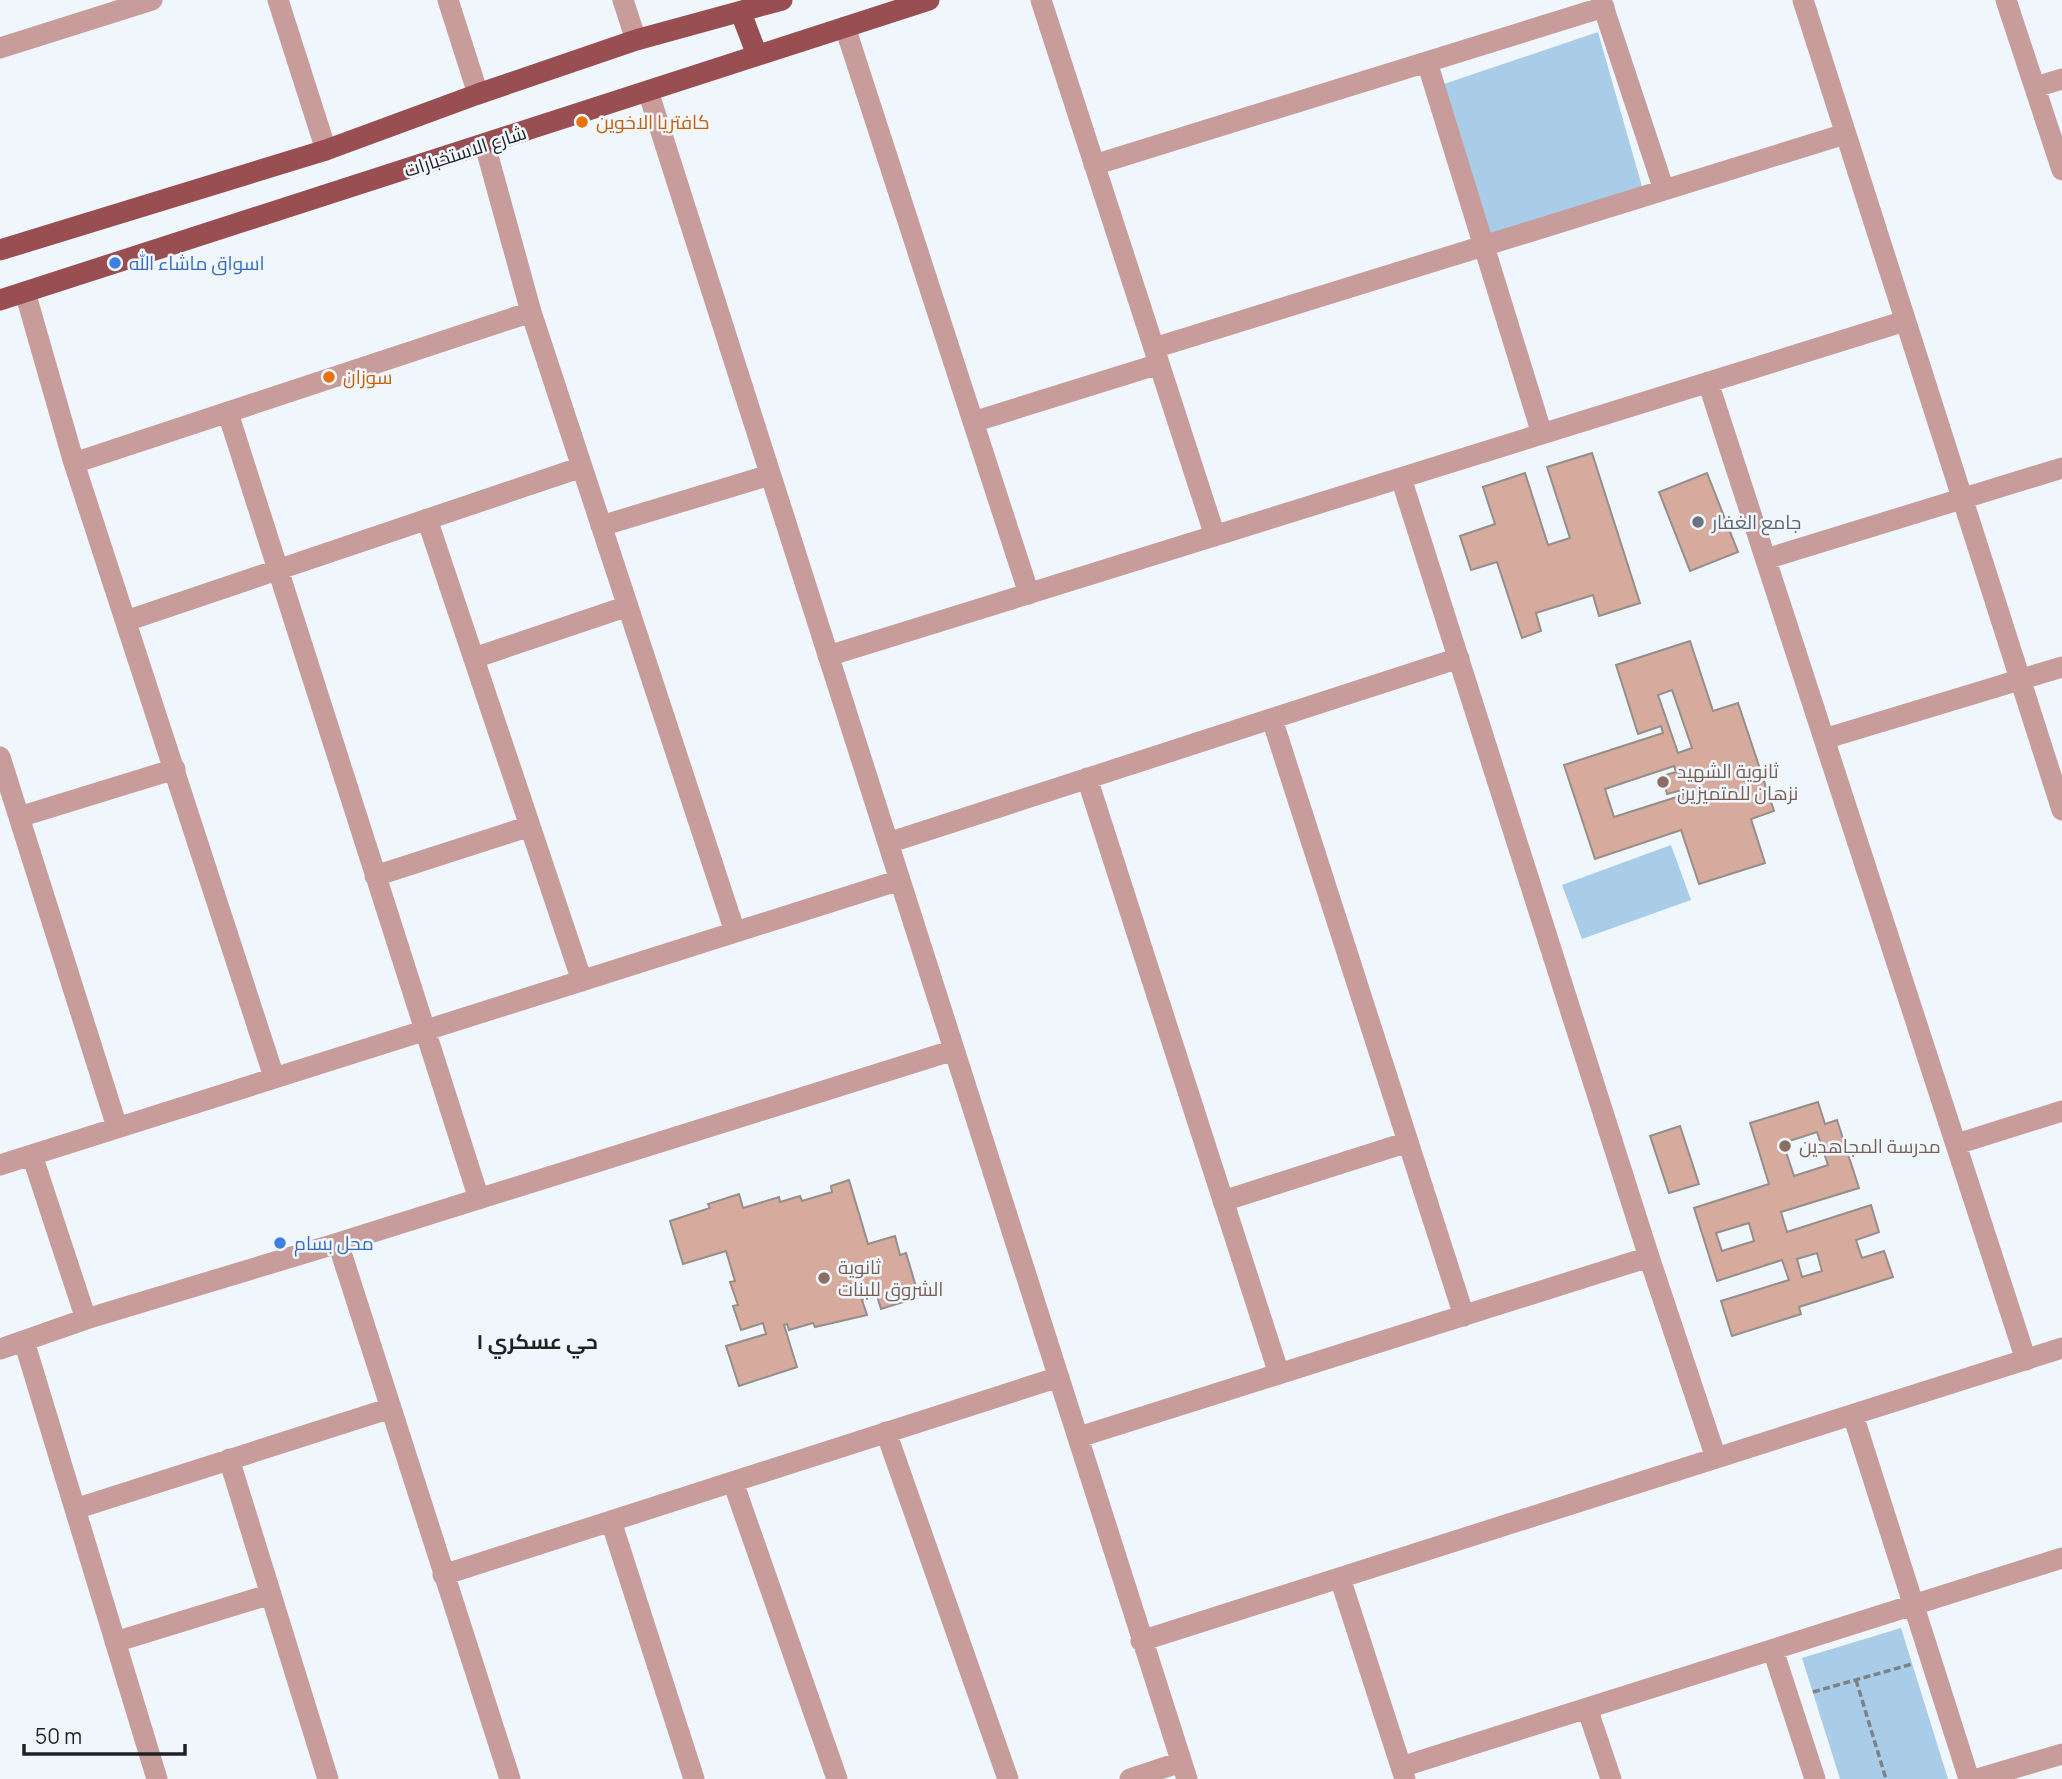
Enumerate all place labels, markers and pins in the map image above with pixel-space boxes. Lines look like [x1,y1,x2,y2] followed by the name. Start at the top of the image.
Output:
[596,109,710,135] place label: كافتريا الاخوين
[574,114,590,130] marker: كافتريا الاخوين
[129,250,265,276] place label: اسواق ماشاء الله
[107,255,123,271] marker: اسواق ماشاء الله
[343,364,392,390] place label: سوزان
[321,369,337,385] marker: سوزان
[1711,509,1801,536] place label: جامع الغفار
[1690,514,1706,530] marker: جامع الغفار
[1677,758,1798,806] place label: ثانوية الشهيد نزهان للمتميزين
[1655,774,1671,790] marker: ثانوية الشهيد نزهان للمتميزين
[1799,1133,1941,1159] place label: مدرسة المجاهدين
[1777,1138,1793,1154] marker: مدرسة المجاهدين
[294,1230,374,1257] place label: محل بسام
[272,1235,288,1251] marker: محل بسام
[838,1254,943,1302] place label: ثانوية الشروق للبنات
[816,1270,832,1286] marker: ثانوية الشروق للبنات

